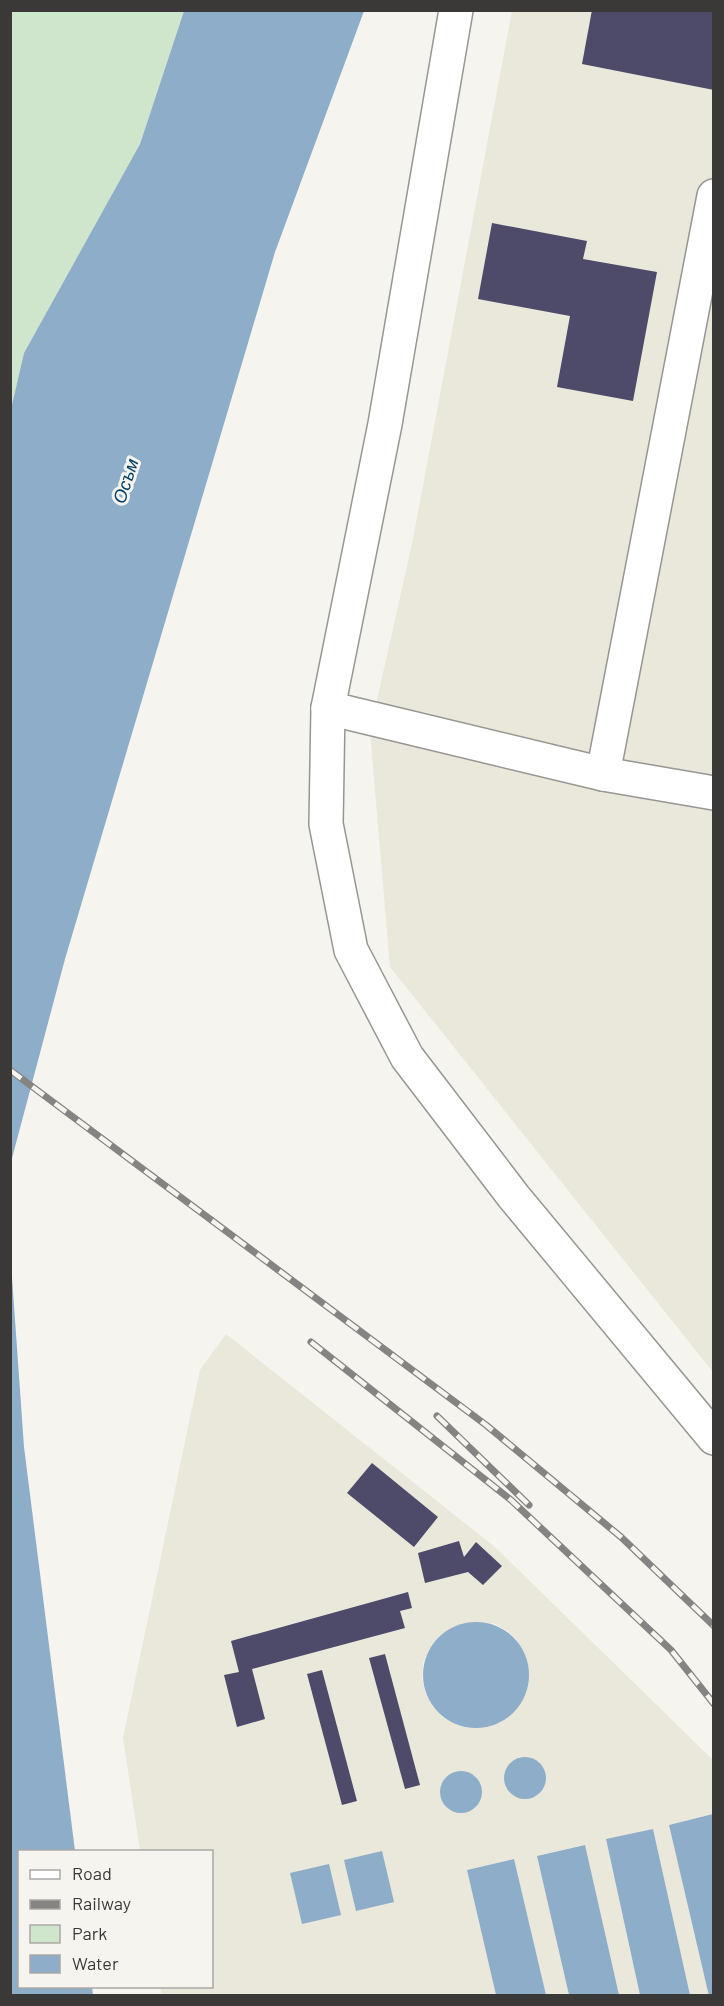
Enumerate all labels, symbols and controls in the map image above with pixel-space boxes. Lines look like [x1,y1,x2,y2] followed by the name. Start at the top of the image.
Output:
[107,455,143,506] water label: Осъм
[18,1850,213,1988] legend
[72,1862,112,1884] text: Road
[72,1892,131,1914] text: Railway
[72,1922,107,1944] text: Park
[72,1952,119,1974] text: Water

